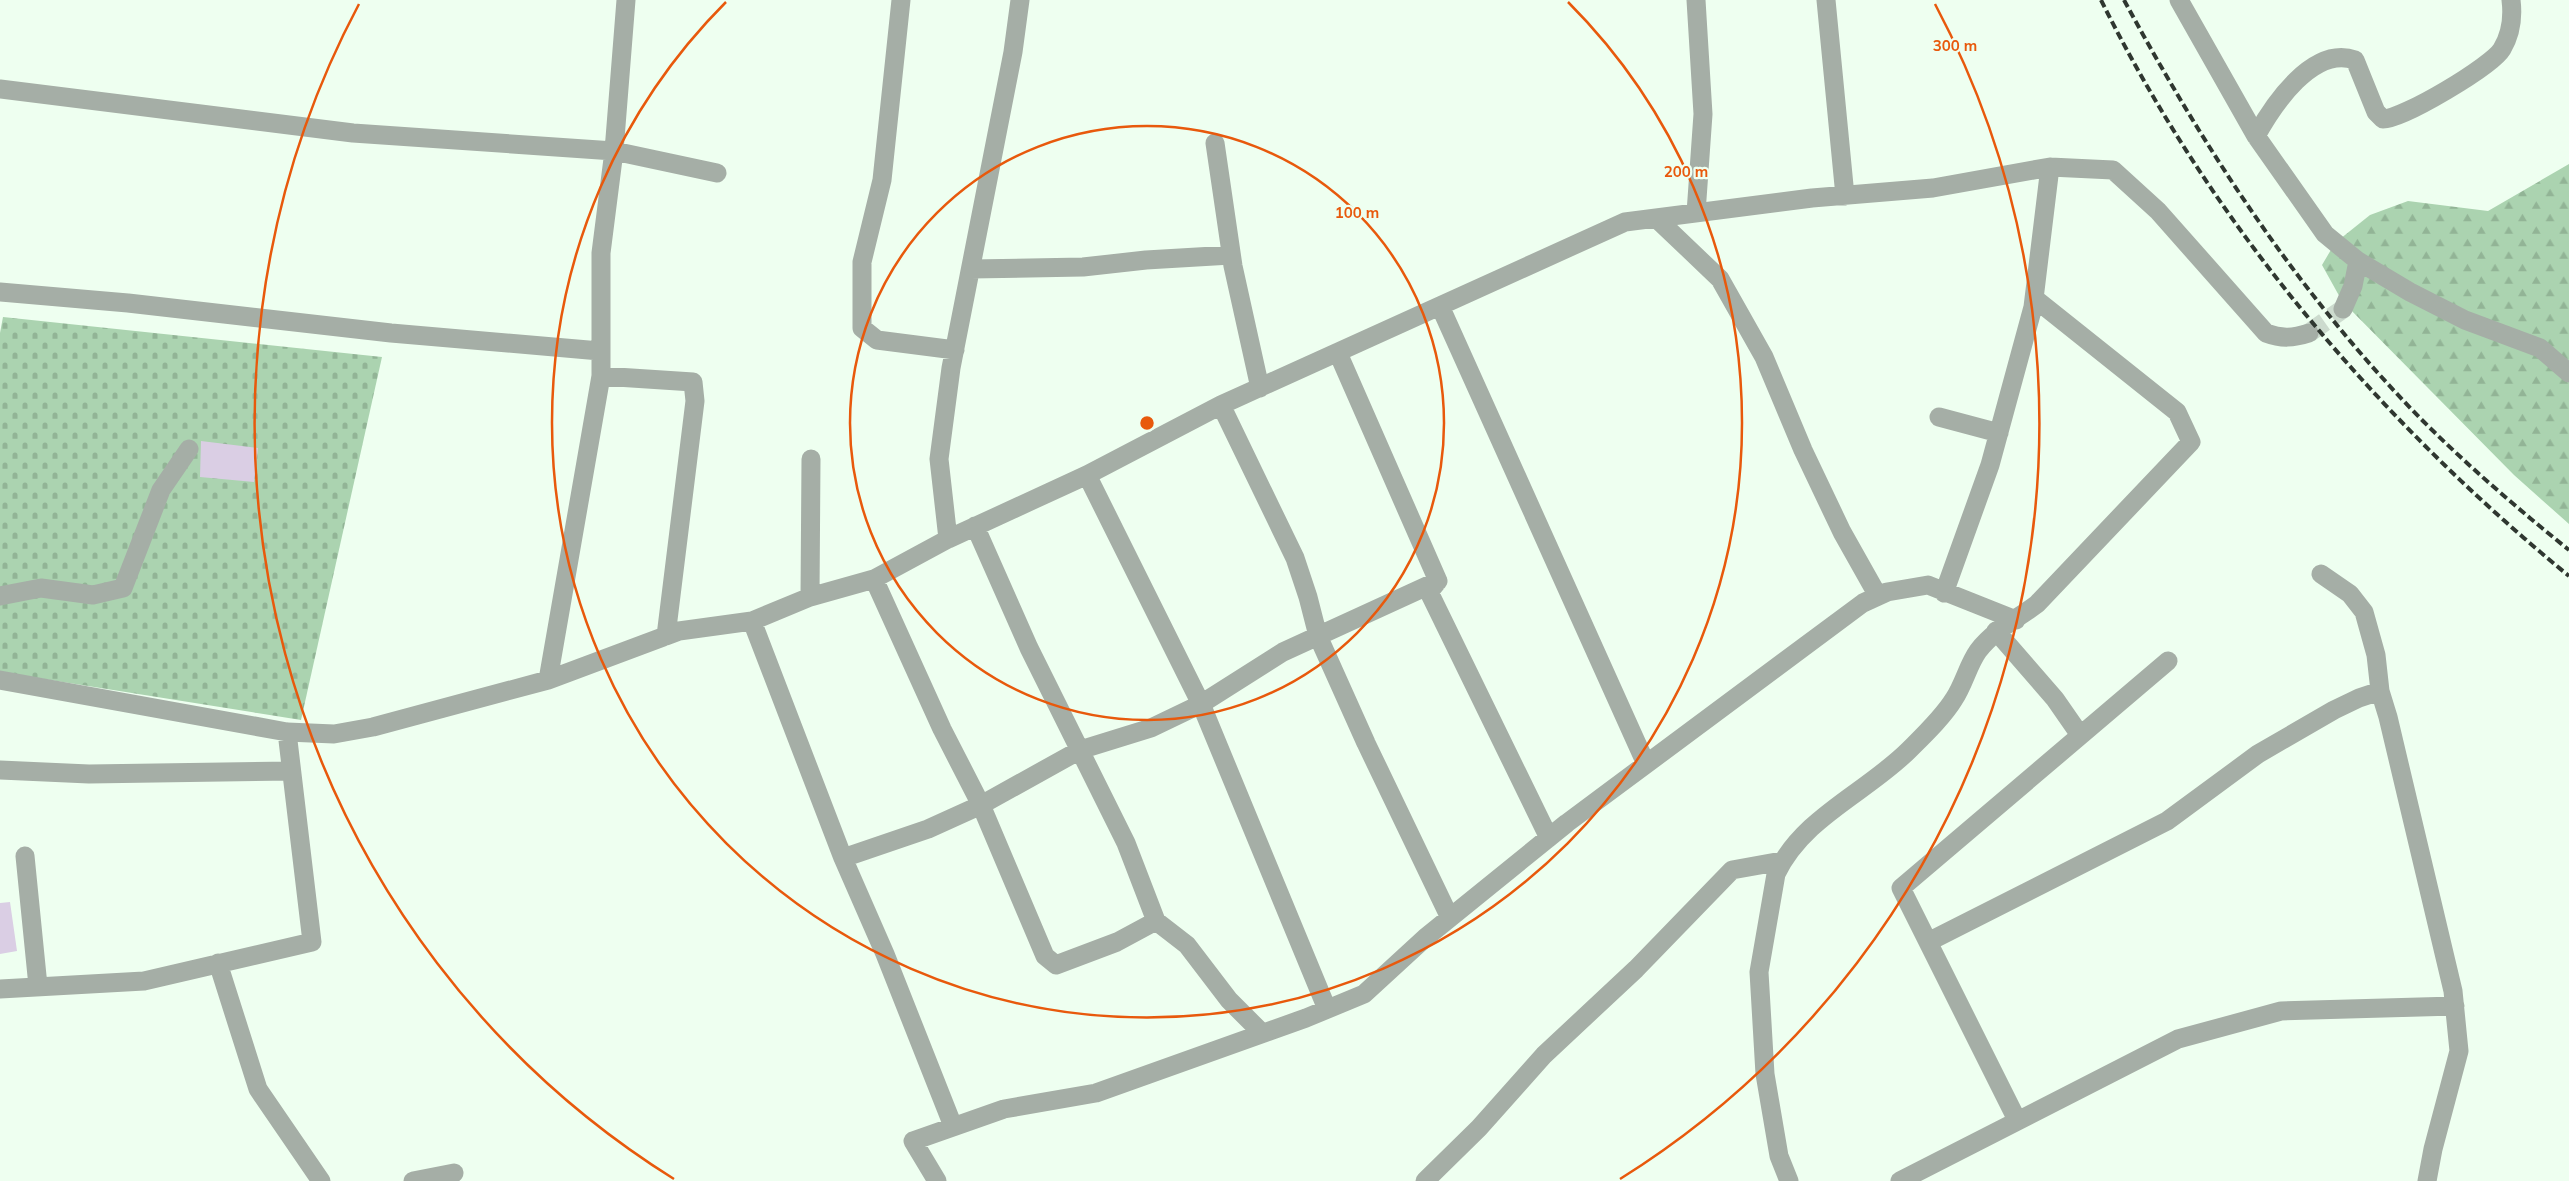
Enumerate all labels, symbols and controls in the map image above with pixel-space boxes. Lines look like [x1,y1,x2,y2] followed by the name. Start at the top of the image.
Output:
[1933,36,1977,55] text: 300 m
[1664,162,1708,181] text: 200 m
[1335,203,1379,222] text: 100 m
[1138,414,1156,432] centre of rings

